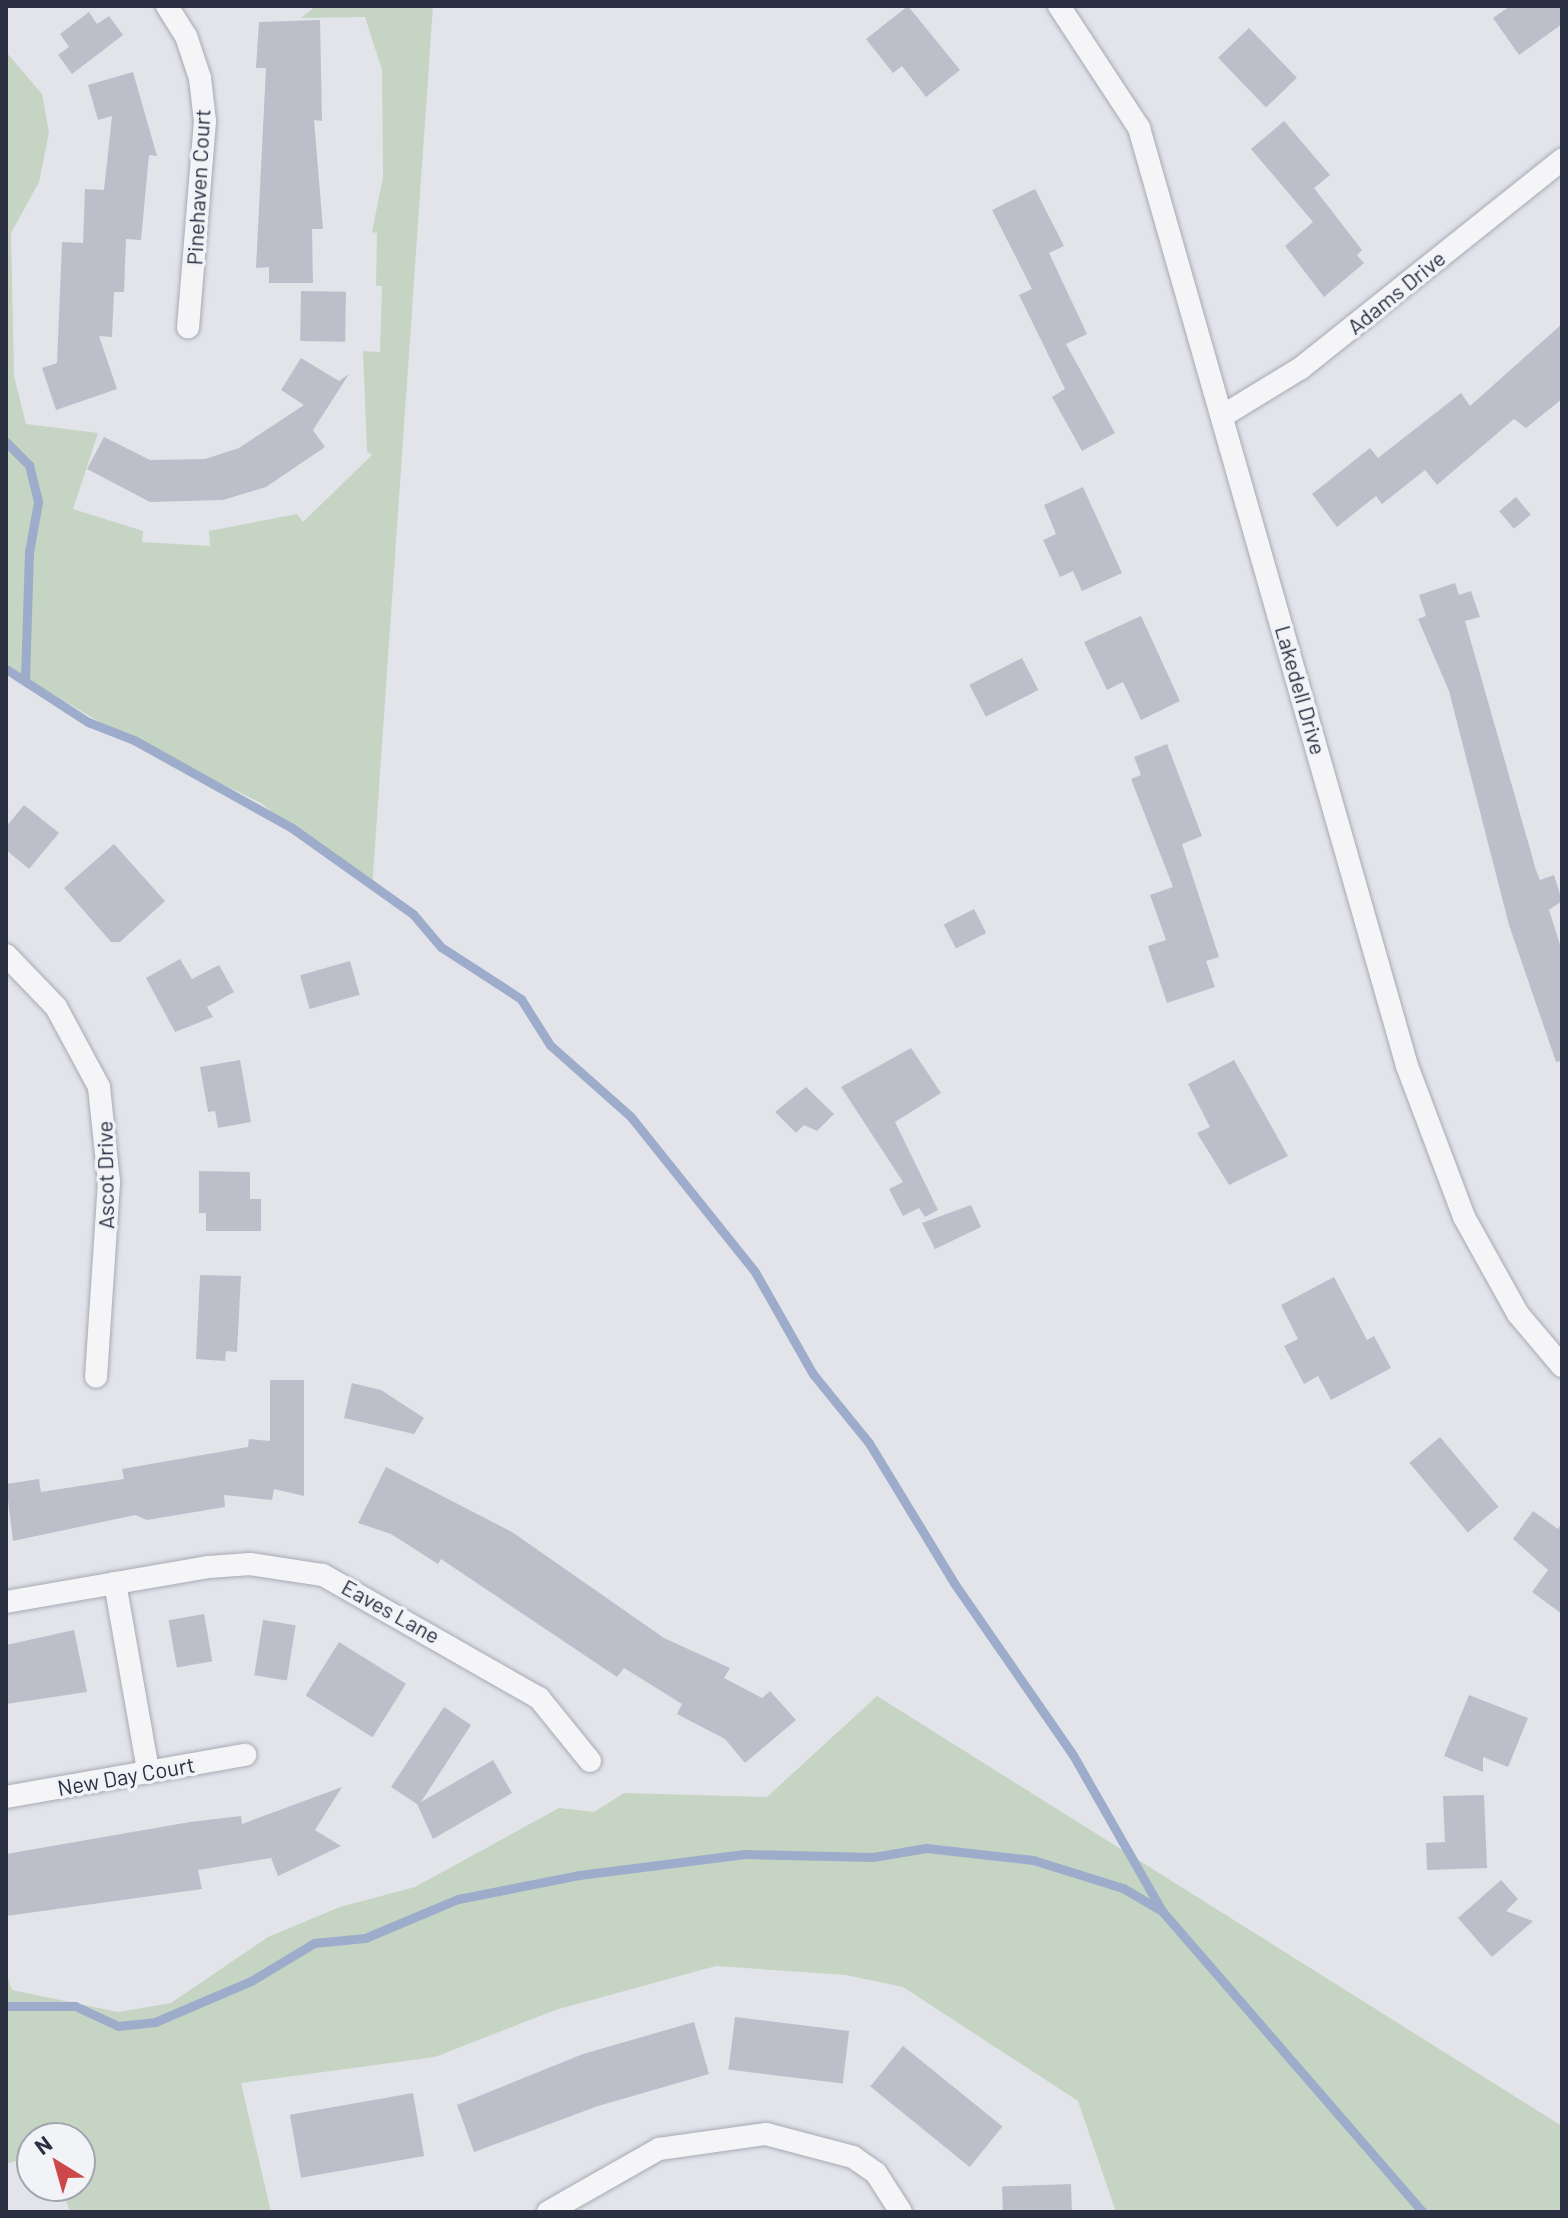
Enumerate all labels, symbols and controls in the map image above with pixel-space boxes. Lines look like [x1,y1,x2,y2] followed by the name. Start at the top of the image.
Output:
[181,108,215,266] street label: Pinehaven Court
[1342,244,1450,340] street label: Adams Drive
[1270,622,1332,758] street label: Lakedell Drive
[91,1120,119,1230] street label: Ascot Drive
[337,1573,445,1649] street label: Eaves Lane
[55,1751,197,1801] street label: New Day Court
[16,2122,96,2202] north arrow
[29,2130,56,2159] text: N

